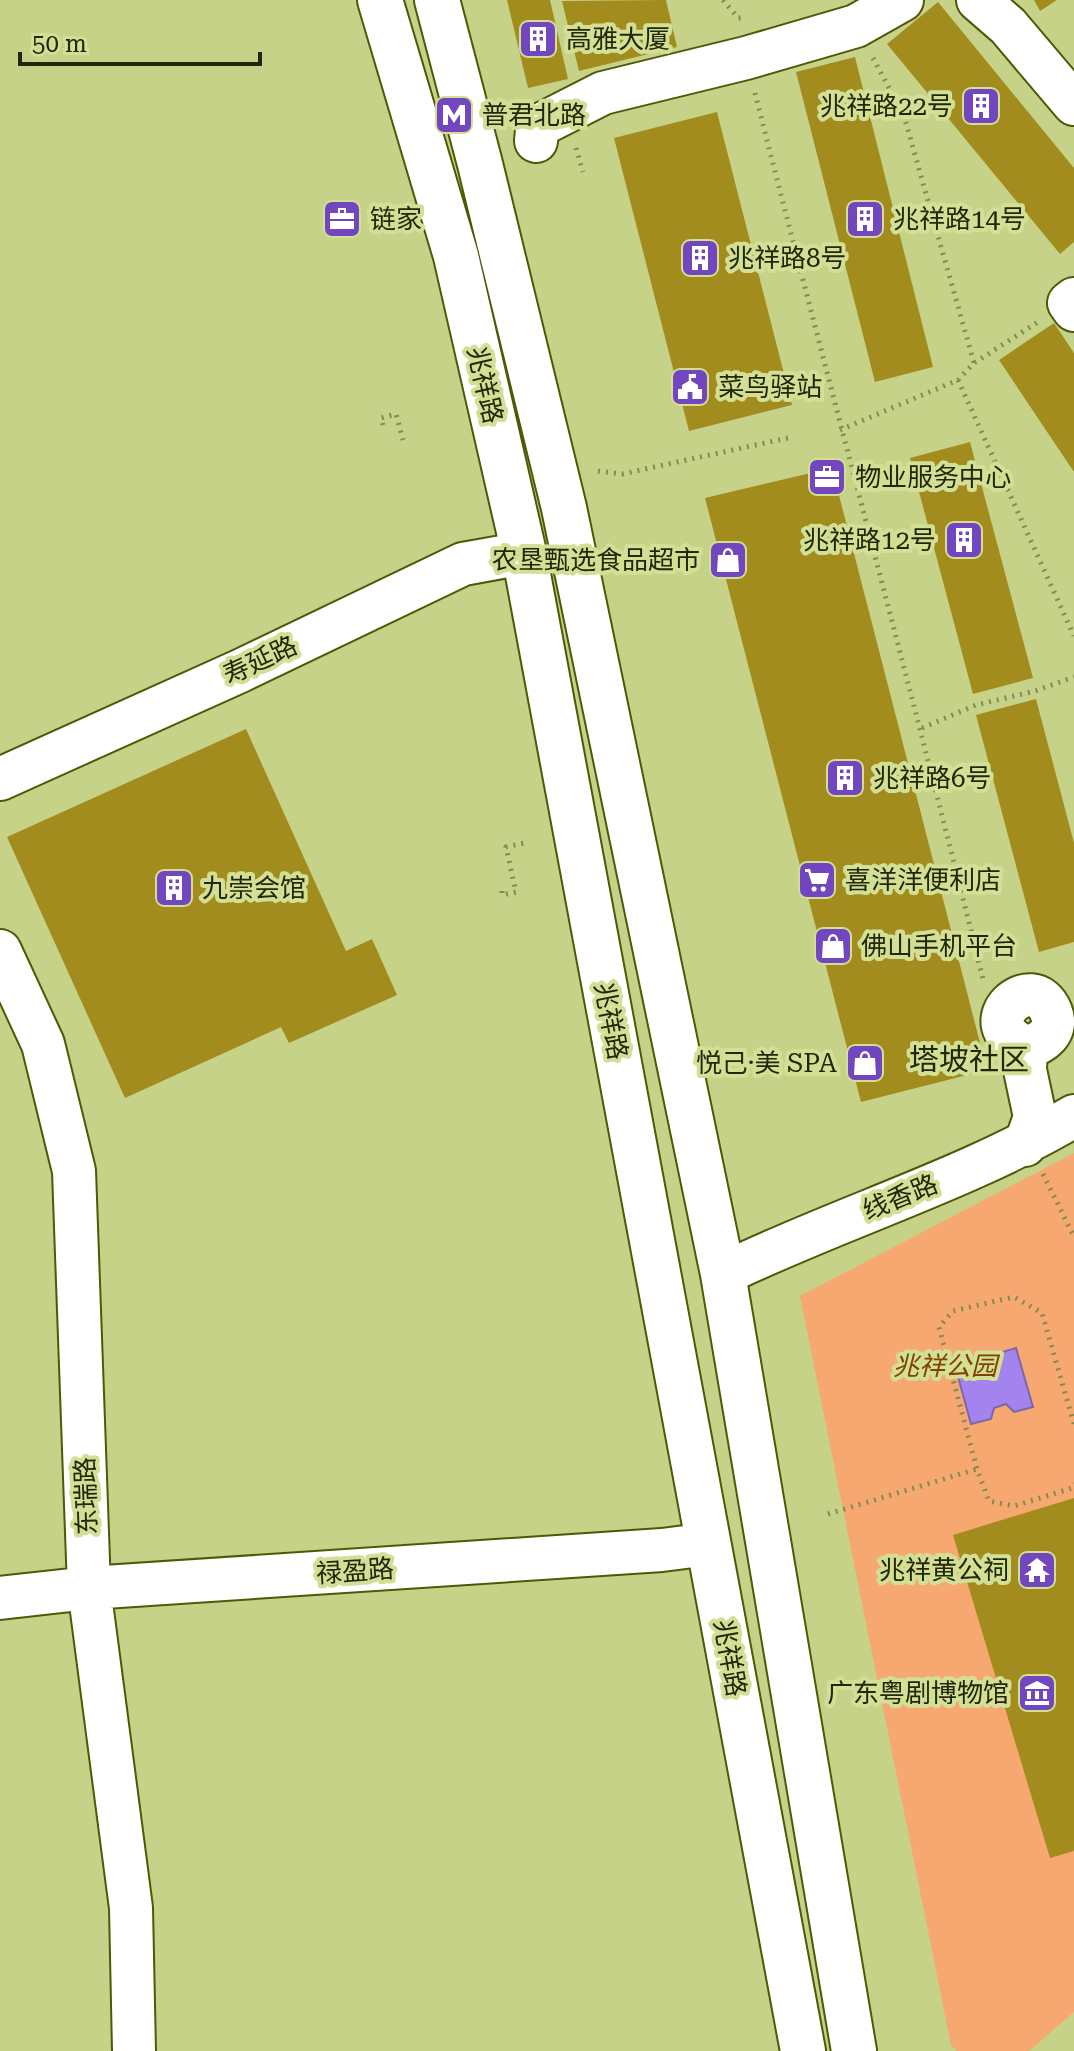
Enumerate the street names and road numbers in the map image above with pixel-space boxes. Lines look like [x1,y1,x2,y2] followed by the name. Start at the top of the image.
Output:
[462,344,508,426] street label: 兆祥路
[218,630,302,690] street label: 寿延路
[589,980,633,1062] street label: 兆祥路
[858,1168,942,1226] street label: 线香路
[70,1456,102,1536] street label: 东瑞路
[315,1553,395,1589] street label: 禄盈路
[708,1617,752,1699] street label: 兆祥路

